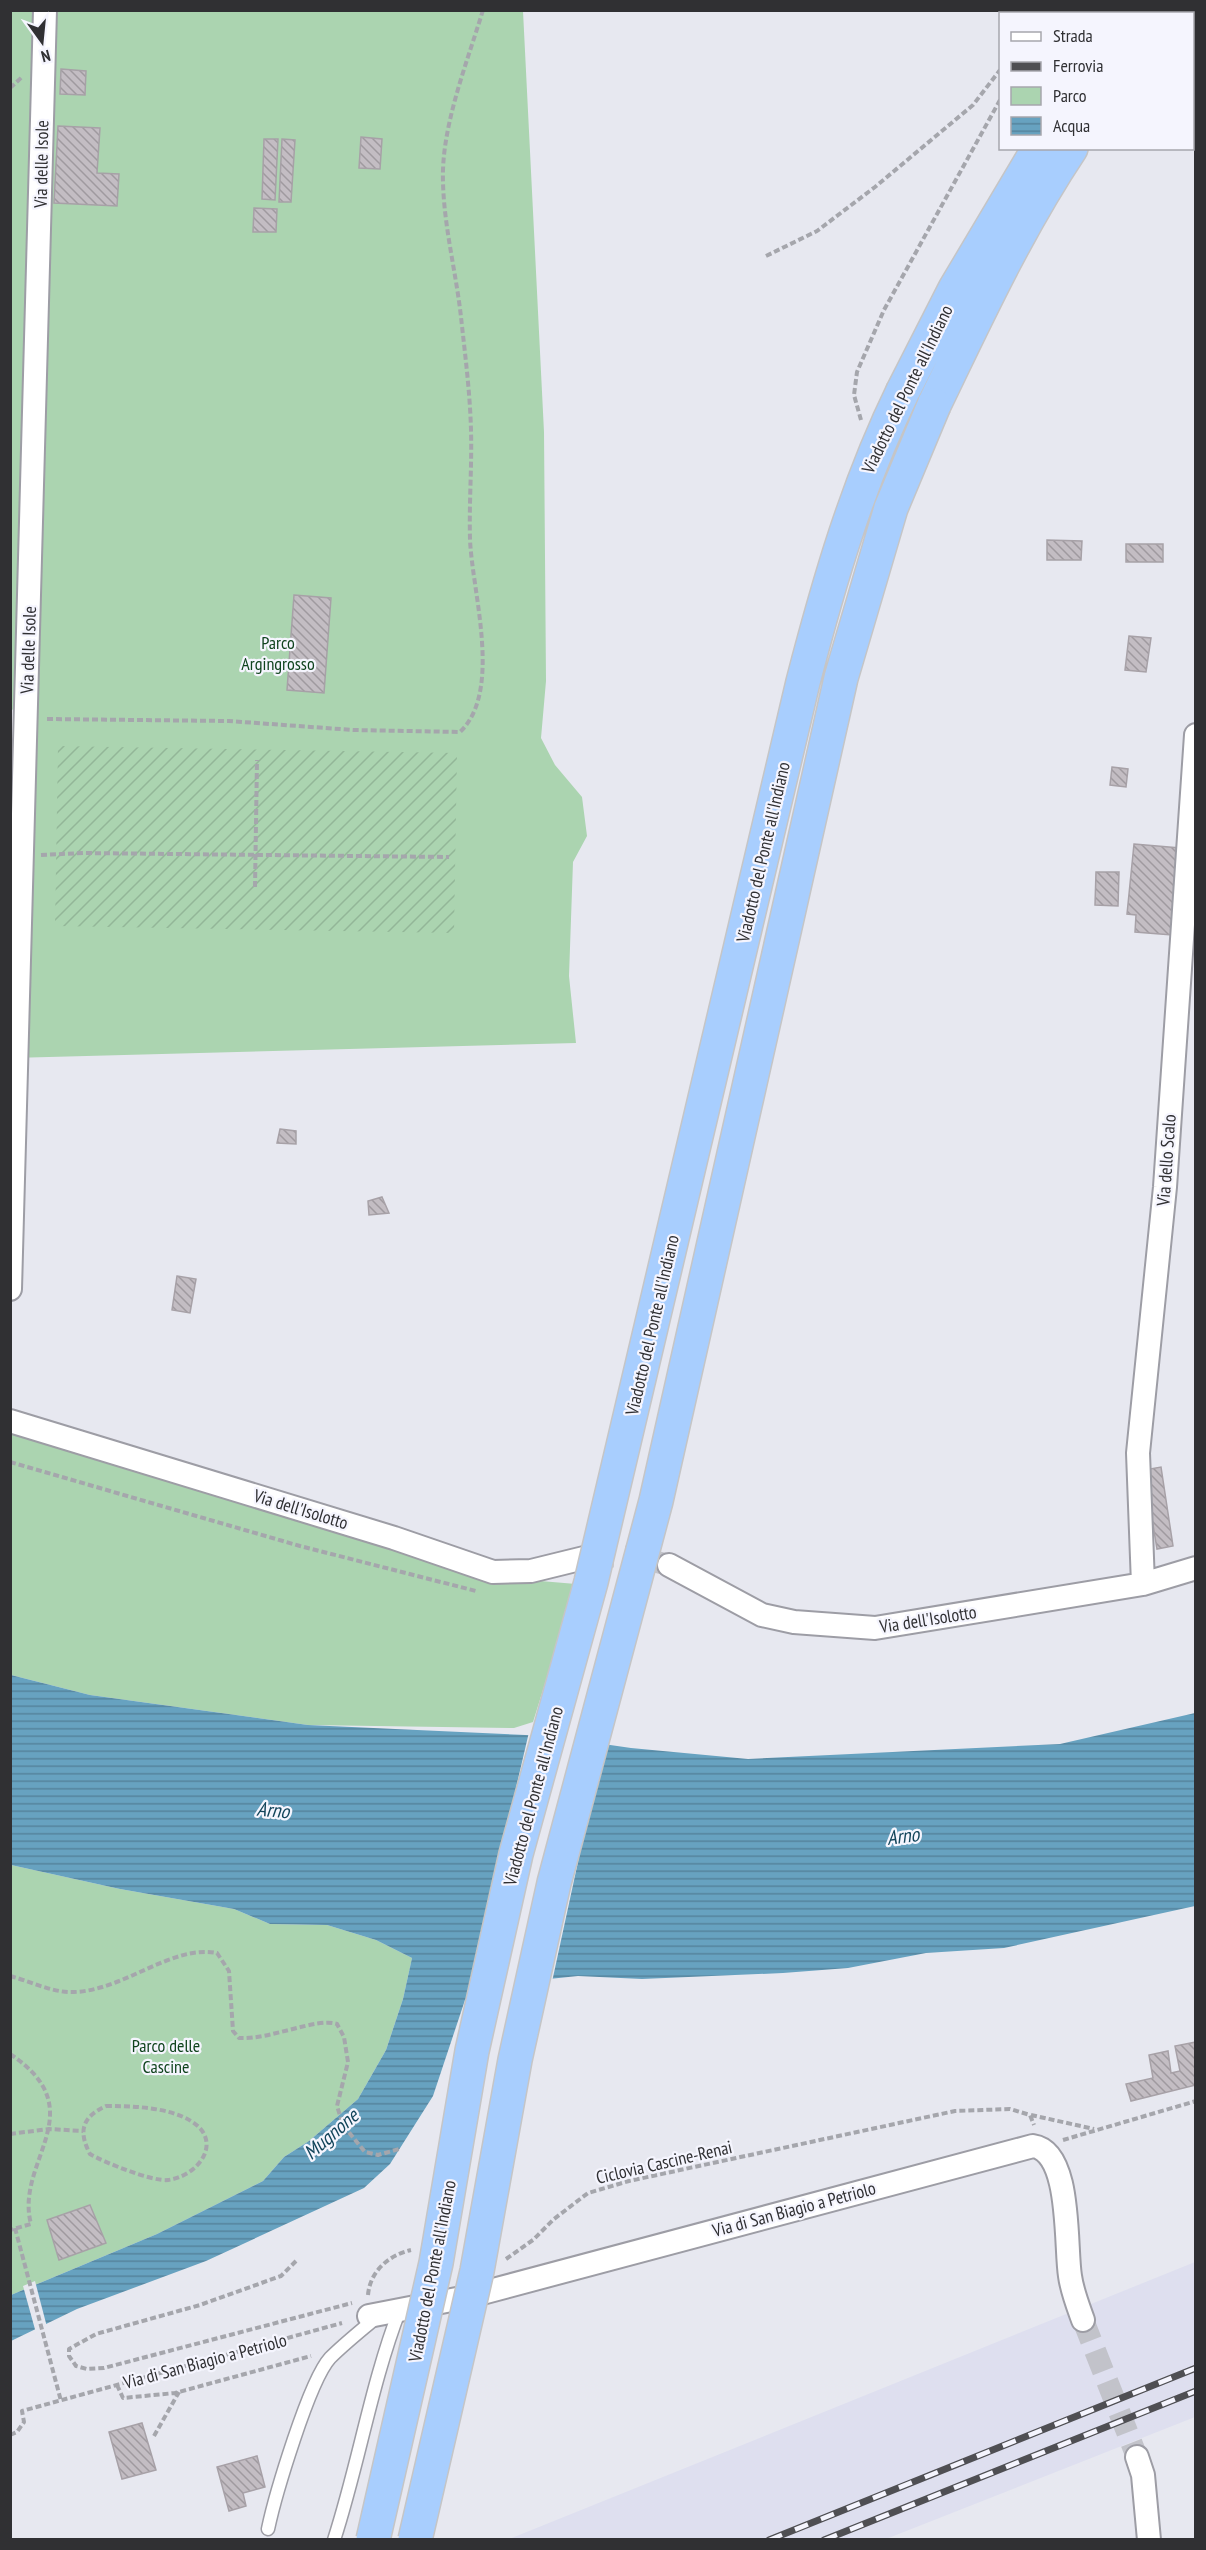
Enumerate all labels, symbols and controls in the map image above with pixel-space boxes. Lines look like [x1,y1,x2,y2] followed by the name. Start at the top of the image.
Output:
[12,12,72,72] north arrow
[999,12,1194,150] legend
[1053,24,1093,47] text: Strada
[39,46,53,67] text: N
[1053,54,1103,77] text: Ferrovia
[1053,84,1087,107] text: Parco
[1053,114,1090,137] text: Acqua
[29,120,53,209] street label: Via delle Isole
[856,301,958,478] street label: Viadotto del Ponte all'Indiano
[15,606,41,695] street label: Via delle Isole
[241,631,315,675] park label: Parco Argingrosso
[731,759,795,945] street label: Viadotto del Ponte all'Indiano
[1151,1113,1181,1208] street label: Via dello Scalo
[620,1232,684,1418] street label: Viadotto del Ponte all'Indiano
[250,1483,351,1534] street label: Via dell'Isolotto
[877,1600,978,1638] street label: Via dell'Isolotto
[498,1704,568,1889] street label: Viadotto del Ponte all'Indiano
[256,1796,292,1824] water label: Arno
[885,1821,922,1851] water label: Arno
[132,2034,200,2078] park label: Parco delle Cascine
[298,2102,365,2165] water label: Mugnone
[594,2135,734,2189] street label: Ciclovia Cascine-Renai
[709,2176,878,2242] street label: Via di San Biagio a Petriolo
[403,2178,461,2365] street label: Viadotto del Ponte all'Indiano
[120,2328,289,2394] street label: Via di San Biagio a Petriolo

